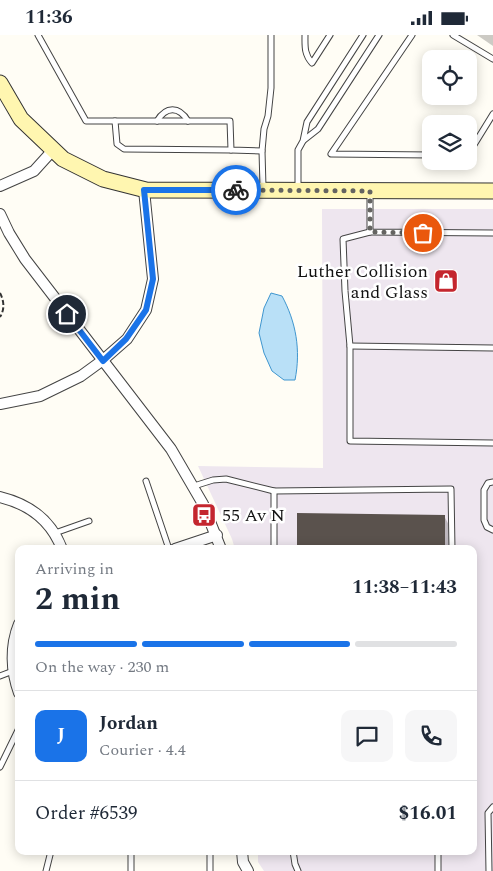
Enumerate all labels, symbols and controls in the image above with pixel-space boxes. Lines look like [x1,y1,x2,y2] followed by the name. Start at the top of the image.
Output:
[25,3,73,32] text: 11:36
[422,50,477,170] map controls
[422,50,477,105] button: locate
[422,115,477,170] button: layers
[211,165,261,215] courier
[222,176,250,204] icon: bike
[402,212,444,254] pin
[409,219,437,247] icon: bag
[297,258,428,306] place label: Luther Collision and Glass
[433,268,459,294] shop icon: Luther Collision and Glass
[46,293,88,335] pin
[53,300,81,328] icon: home
[191,502,217,528] bus stop icon: 55 Av N
[222,502,285,529] place label: 55 Av N
[35,557,114,581] text: Arriving in
[352,573,457,602] text: 11:38–11:43
[35,575,120,624] text: 2 min
[35,655,169,679] text: On the way · 230 m
[99,709,158,738] text: Jordan
[341,710,393,762] button: chat
[405,710,457,762] button: phone
[57,721,65,750] text: J
[99,738,186,762] text: Courier · 4.4
[35,799,138,828] text: Order #6539
[399,799,457,828] text: $16.01

